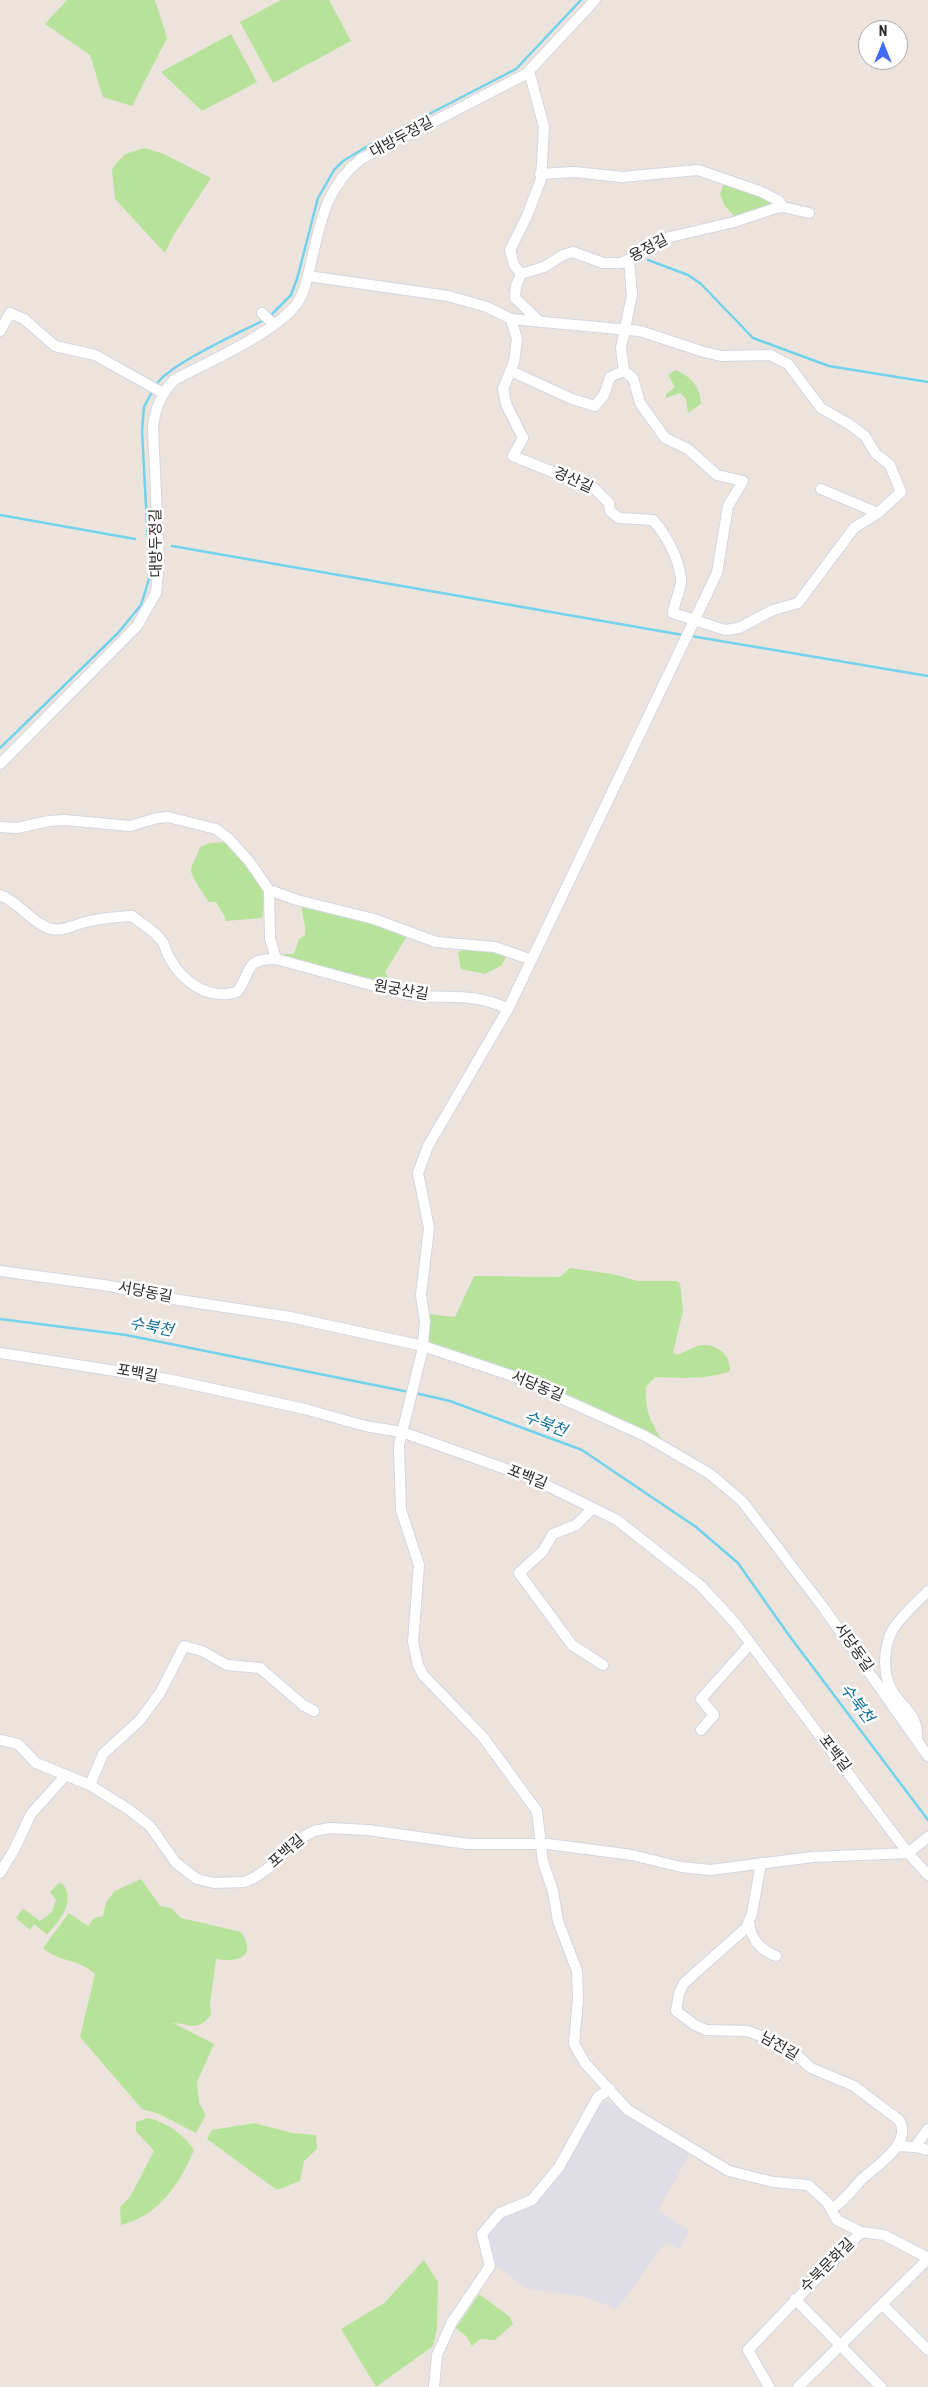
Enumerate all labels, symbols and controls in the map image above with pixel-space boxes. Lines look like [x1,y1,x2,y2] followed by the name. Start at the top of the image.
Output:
[858,20,908,70] north arrow
[879,23,887,39] text: N
[367,114,437,162] street label: 대방두정길
[626,231,672,267] street label: 용정길
[550,464,596,498] street label: 경산길
[147,508,167,578] street label: 대방두정길
[372,977,430,1005] street label: 원궁산길
[116,1279,174,1307] street label: 서당동길
[127,1314,175,1342] water label: 수북천
[115,1362,159,1386] street label: 포백길
[508,1368,566,1406] street label: 서당동길
[521,1408,569,1442] water label: 수북천
[504,1462,550,1494] street label: 포백길
[830,1620,876,1676] street label: 서당동길
[835,1681,877,1727] water label: 수북천
[814,1732,854,1776] street label: 포백길
[265,1832,309,1872] street label: 포백길
[757,2029,801,2065] street label: 남전길
[797,2235,859,2297] street label: 수북문화길

